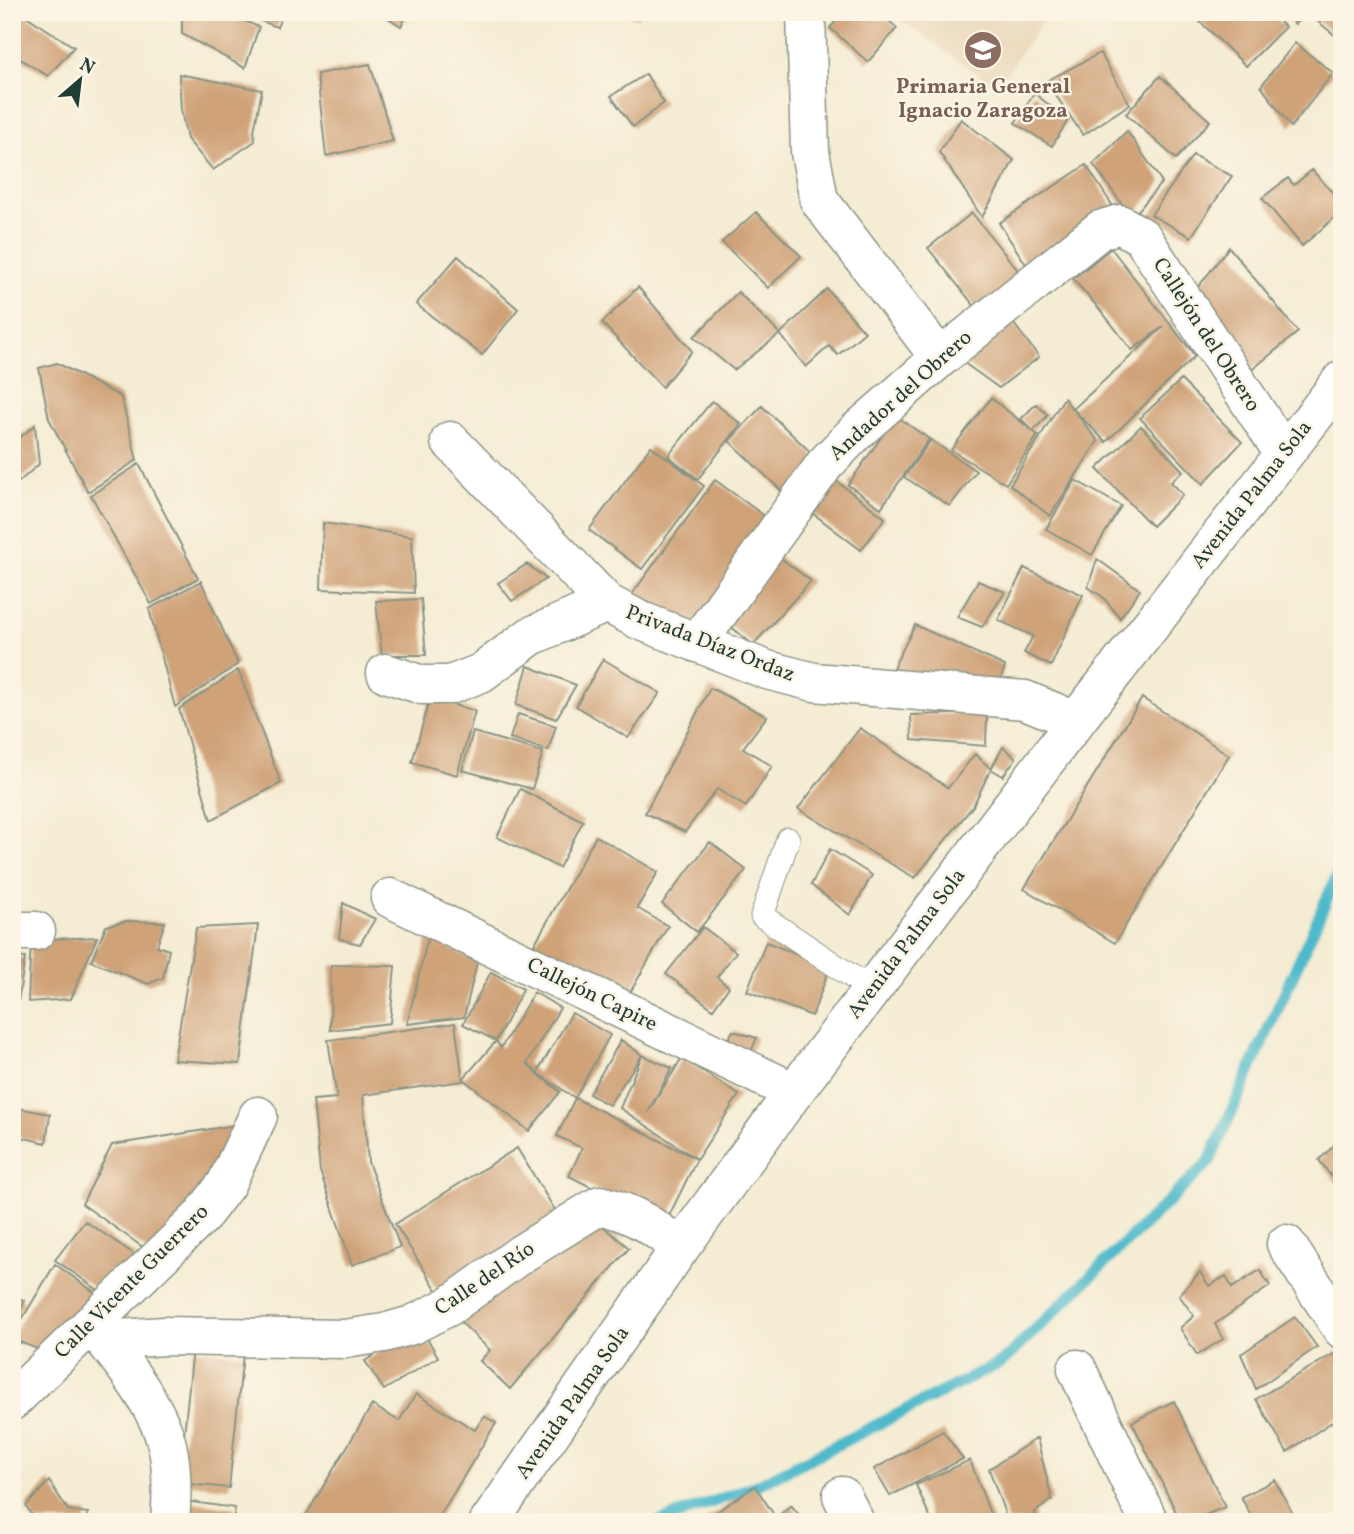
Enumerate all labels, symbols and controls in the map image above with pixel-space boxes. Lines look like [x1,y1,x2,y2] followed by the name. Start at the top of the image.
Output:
[962,29,1004,71] school or university icon: Primaria General Ignacio Zaragoza
[46,46,116,116] north arrow
[75,52,99,82] text: N
[896,73,1070,126] place label: Primaria General Ignacio Zaragoza
[1145,252,1267,418] street label: Callejón del Obrero
[823,324,979,468] street label: Andador del Obrero
[1185,415,1319,575] street label: Avenida Palma Sola
[621,598,799,690] street label: Privada Díaz Ordaz
[841,863,973,1025] street label: Avenida Palma Sola
[522,951,662,1039] street label: Callejón Capire
[48,1198,216,1366] street label: Calle Vicente Guerrero
[429,1235,541,1323] street label: Calle del Río
[509,1320,637,1486] street label: Avenida Palma Sola

